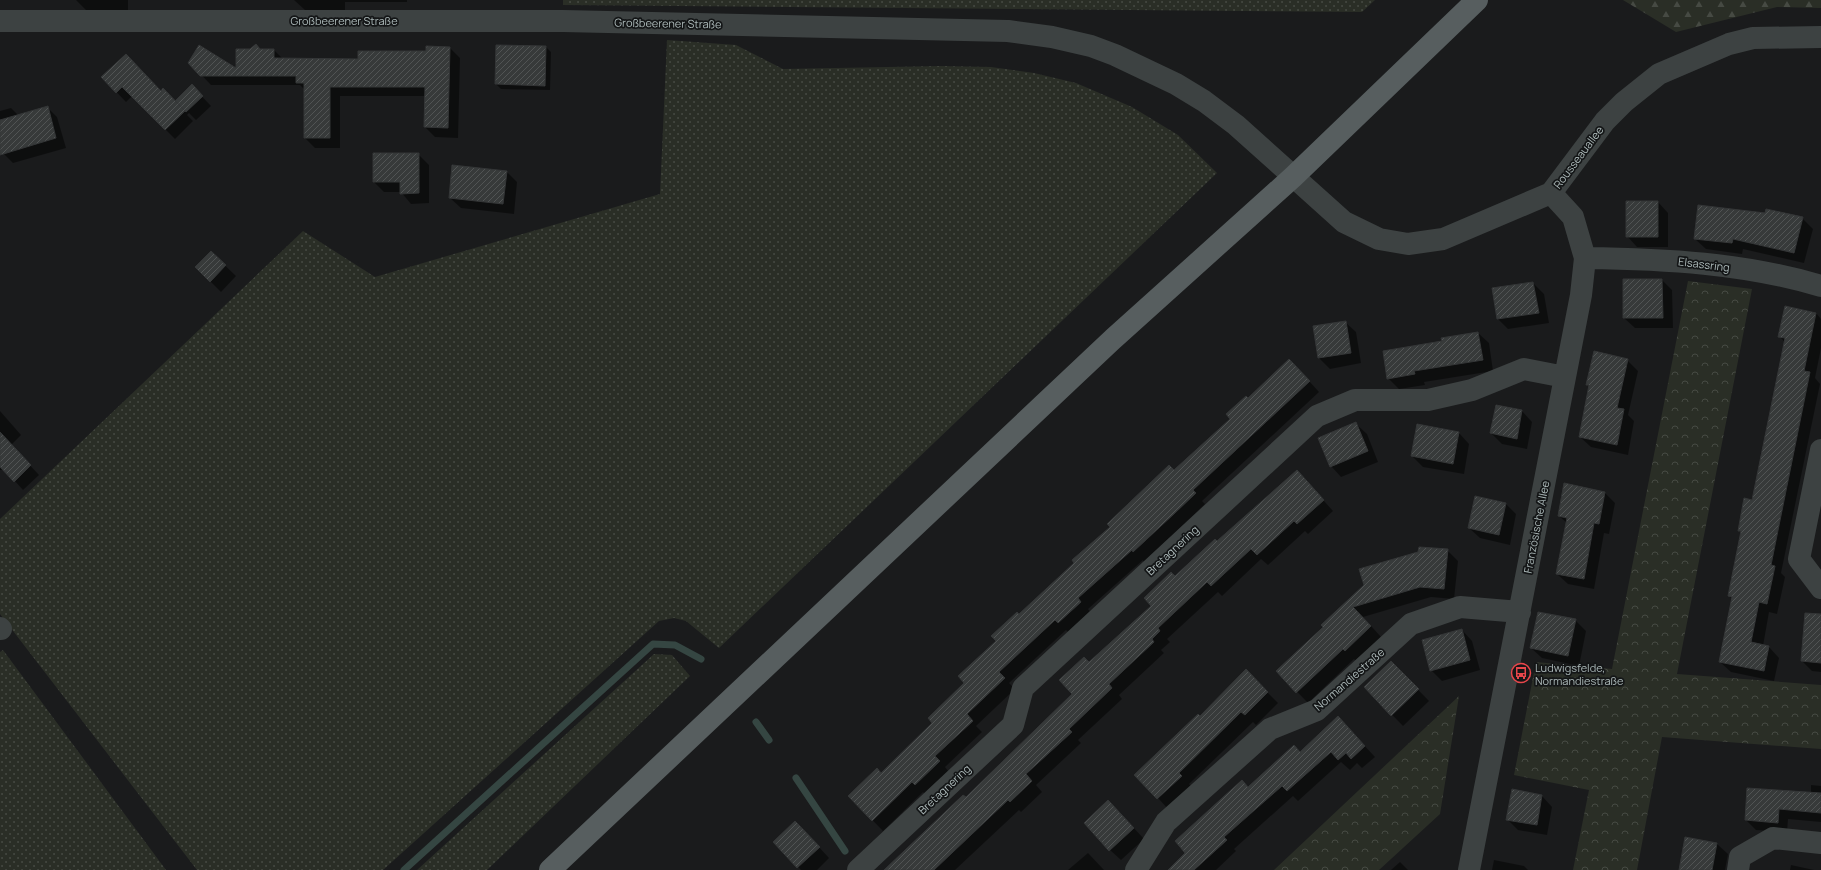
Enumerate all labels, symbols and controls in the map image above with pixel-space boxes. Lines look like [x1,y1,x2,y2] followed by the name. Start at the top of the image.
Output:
[290,13,398,28] street label: Großbeerener Straße
[614,15,722,31] street label: Großbeerener Straße
[1550,122,1607,191] street label: Rousseauallee
[1677,253,1731,275] street label: Elsassring
[1520,479,1552,575] street label: Französische Allee
[1143,522,1201,578] street label: Bretagnering
[1311,644,1388,714] street label: Normandiestraße
[1535,660,1624,688] place label: Ludwigsfelde, Normandiestraße
[1510,662,1532,684] bus stop icon: Ludwigsfelde, Normandiestraße
[915,761,973,817] street label: Bretagnering

